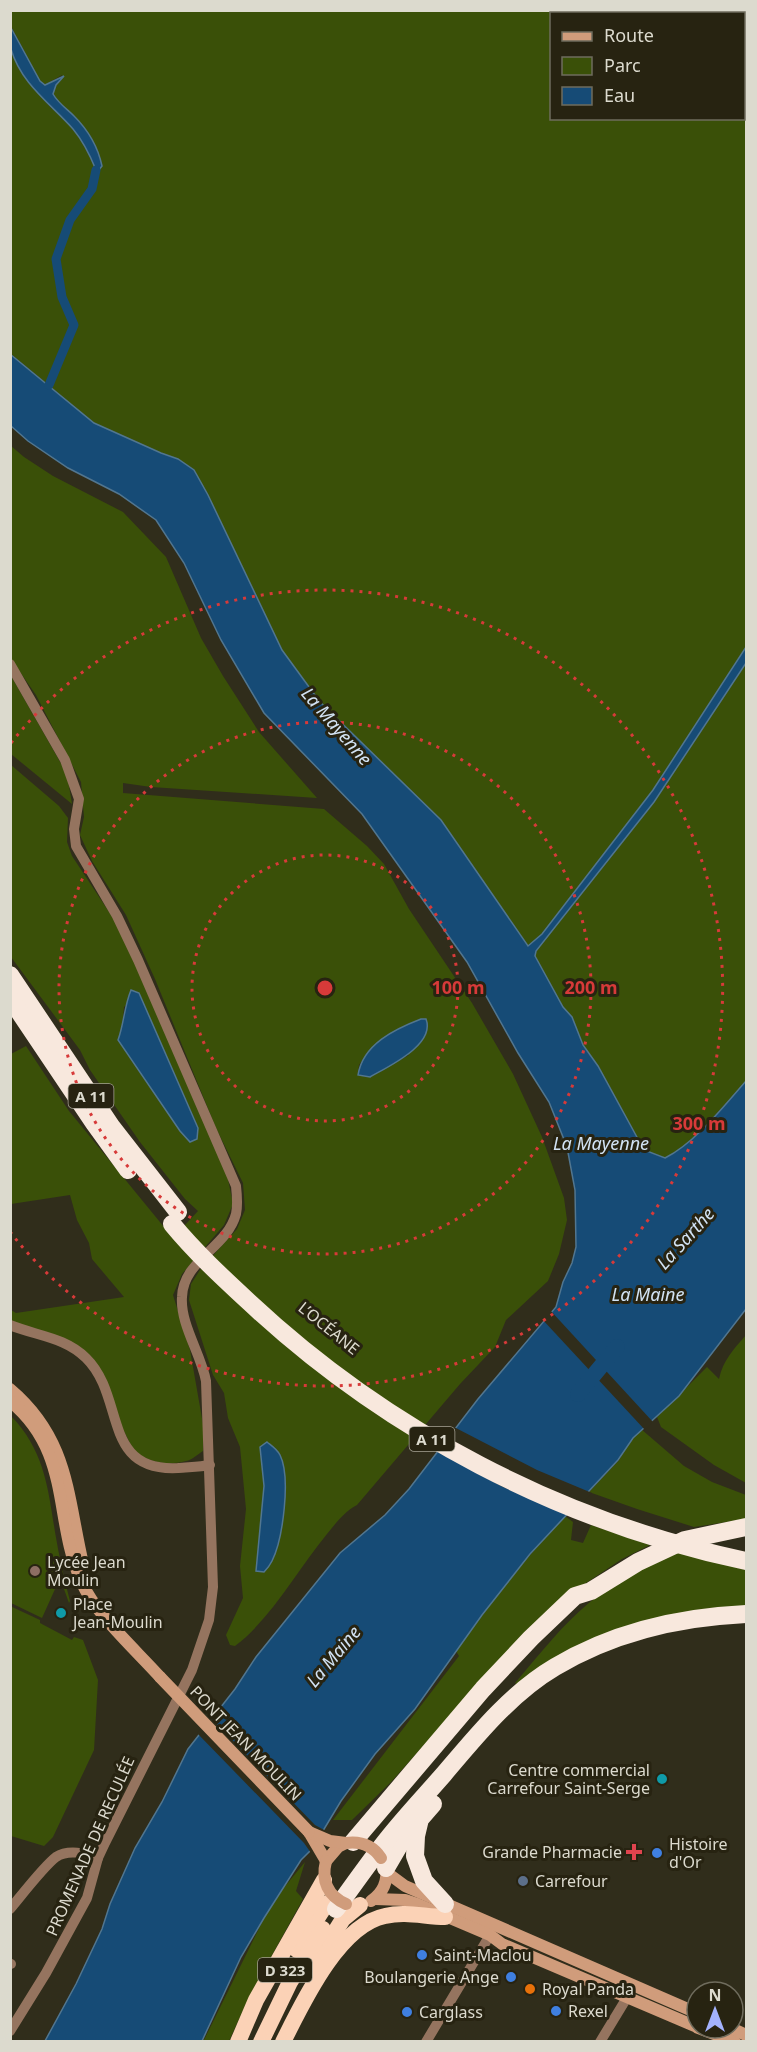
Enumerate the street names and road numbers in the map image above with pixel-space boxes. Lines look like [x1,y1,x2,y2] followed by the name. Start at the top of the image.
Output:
[68,1084,113,1108] road number: A 11
[294,1297,364,1359] street label: L’OCÉANE
[410,1427,454,1451] road number: A 11
[185,1681,307,1805] street label: PONT JEAN MOULIN
[40,1753,140,1939] street label: PROMENADE DE RECULÉE
[258,1958,312,1982] road number: D 323

